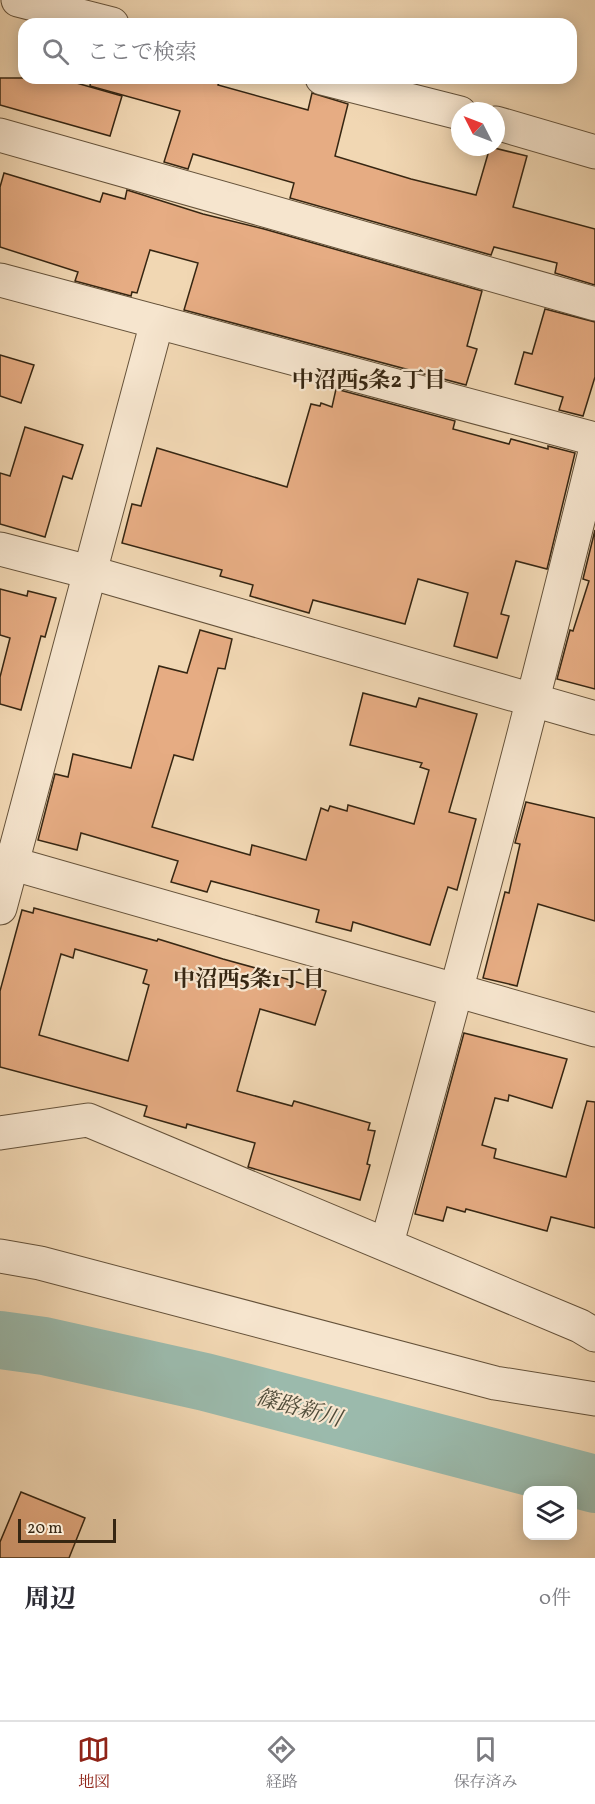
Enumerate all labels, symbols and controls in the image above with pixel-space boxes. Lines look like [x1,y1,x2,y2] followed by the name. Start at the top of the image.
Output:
[18,18,577,84] search box
[39,35,72,68] icon: search
[87,38,197,69] text: ここで検索
[451,102,505,156] north arrow
[292,366,446,397] district label: 中沼西5条2丁目
[173,965,325,996] district label: 中沼西5条1丁目
[252,1383,347,1436] water label: 篠路新川
[523,1486,577,1540] map controls
[523,1486,577,1540] button: layers
[18,1516,116,1544] scale bar
[27,1518,62,1540] text: 20 m
[24,1582,76,1618] text: 周辺
[539,1585,571,1613] text: 0件
[77,1733,110,1794] tab: 地図
[265,1733,298,1794] tab: 経路
[453,1733,517,1794] tab: 保存済み

